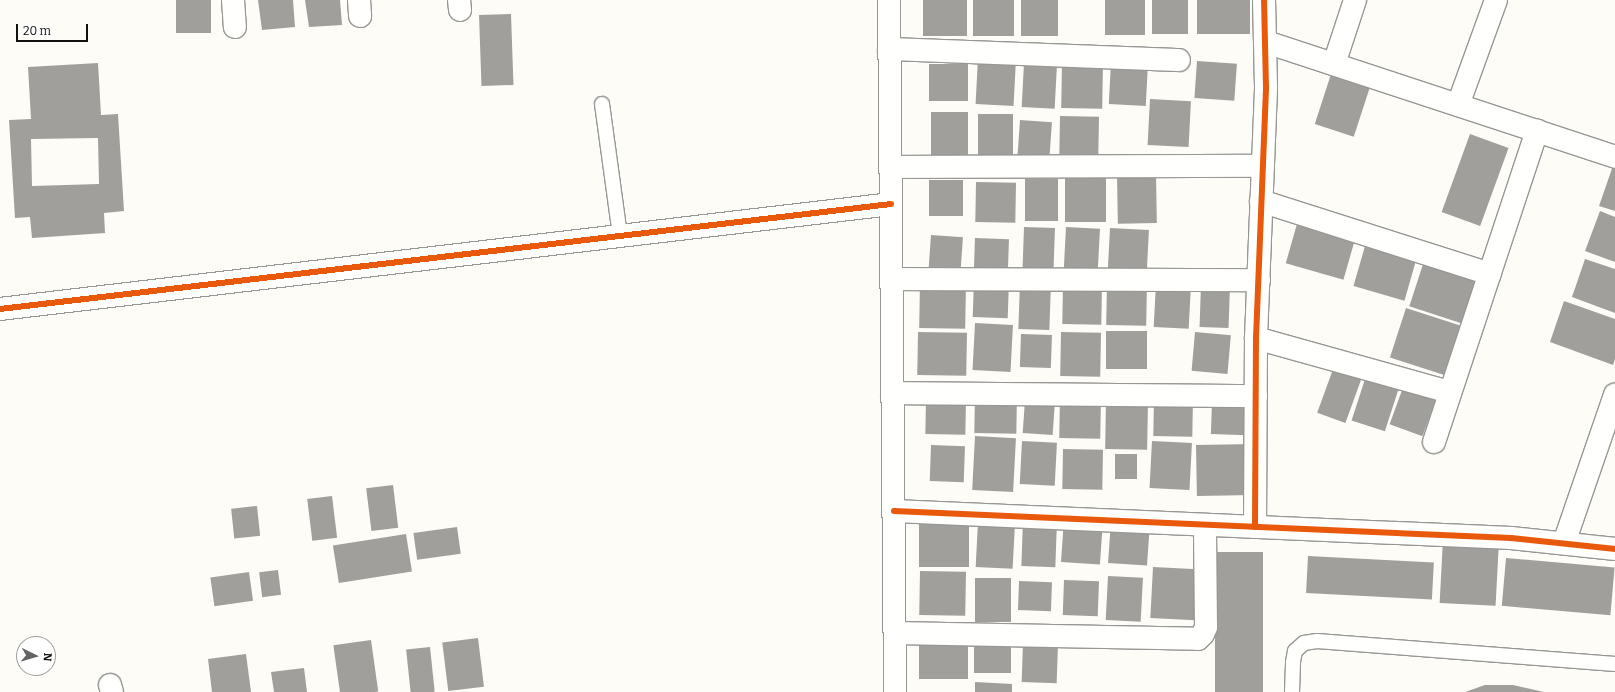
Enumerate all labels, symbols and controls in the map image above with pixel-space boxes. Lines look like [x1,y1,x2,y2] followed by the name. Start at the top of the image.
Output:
[18,16,90,42] scale bar
[23,24,51,38] text: 20 m
[16,636,56,676] north arrow
[41,652,54,662] text: N

